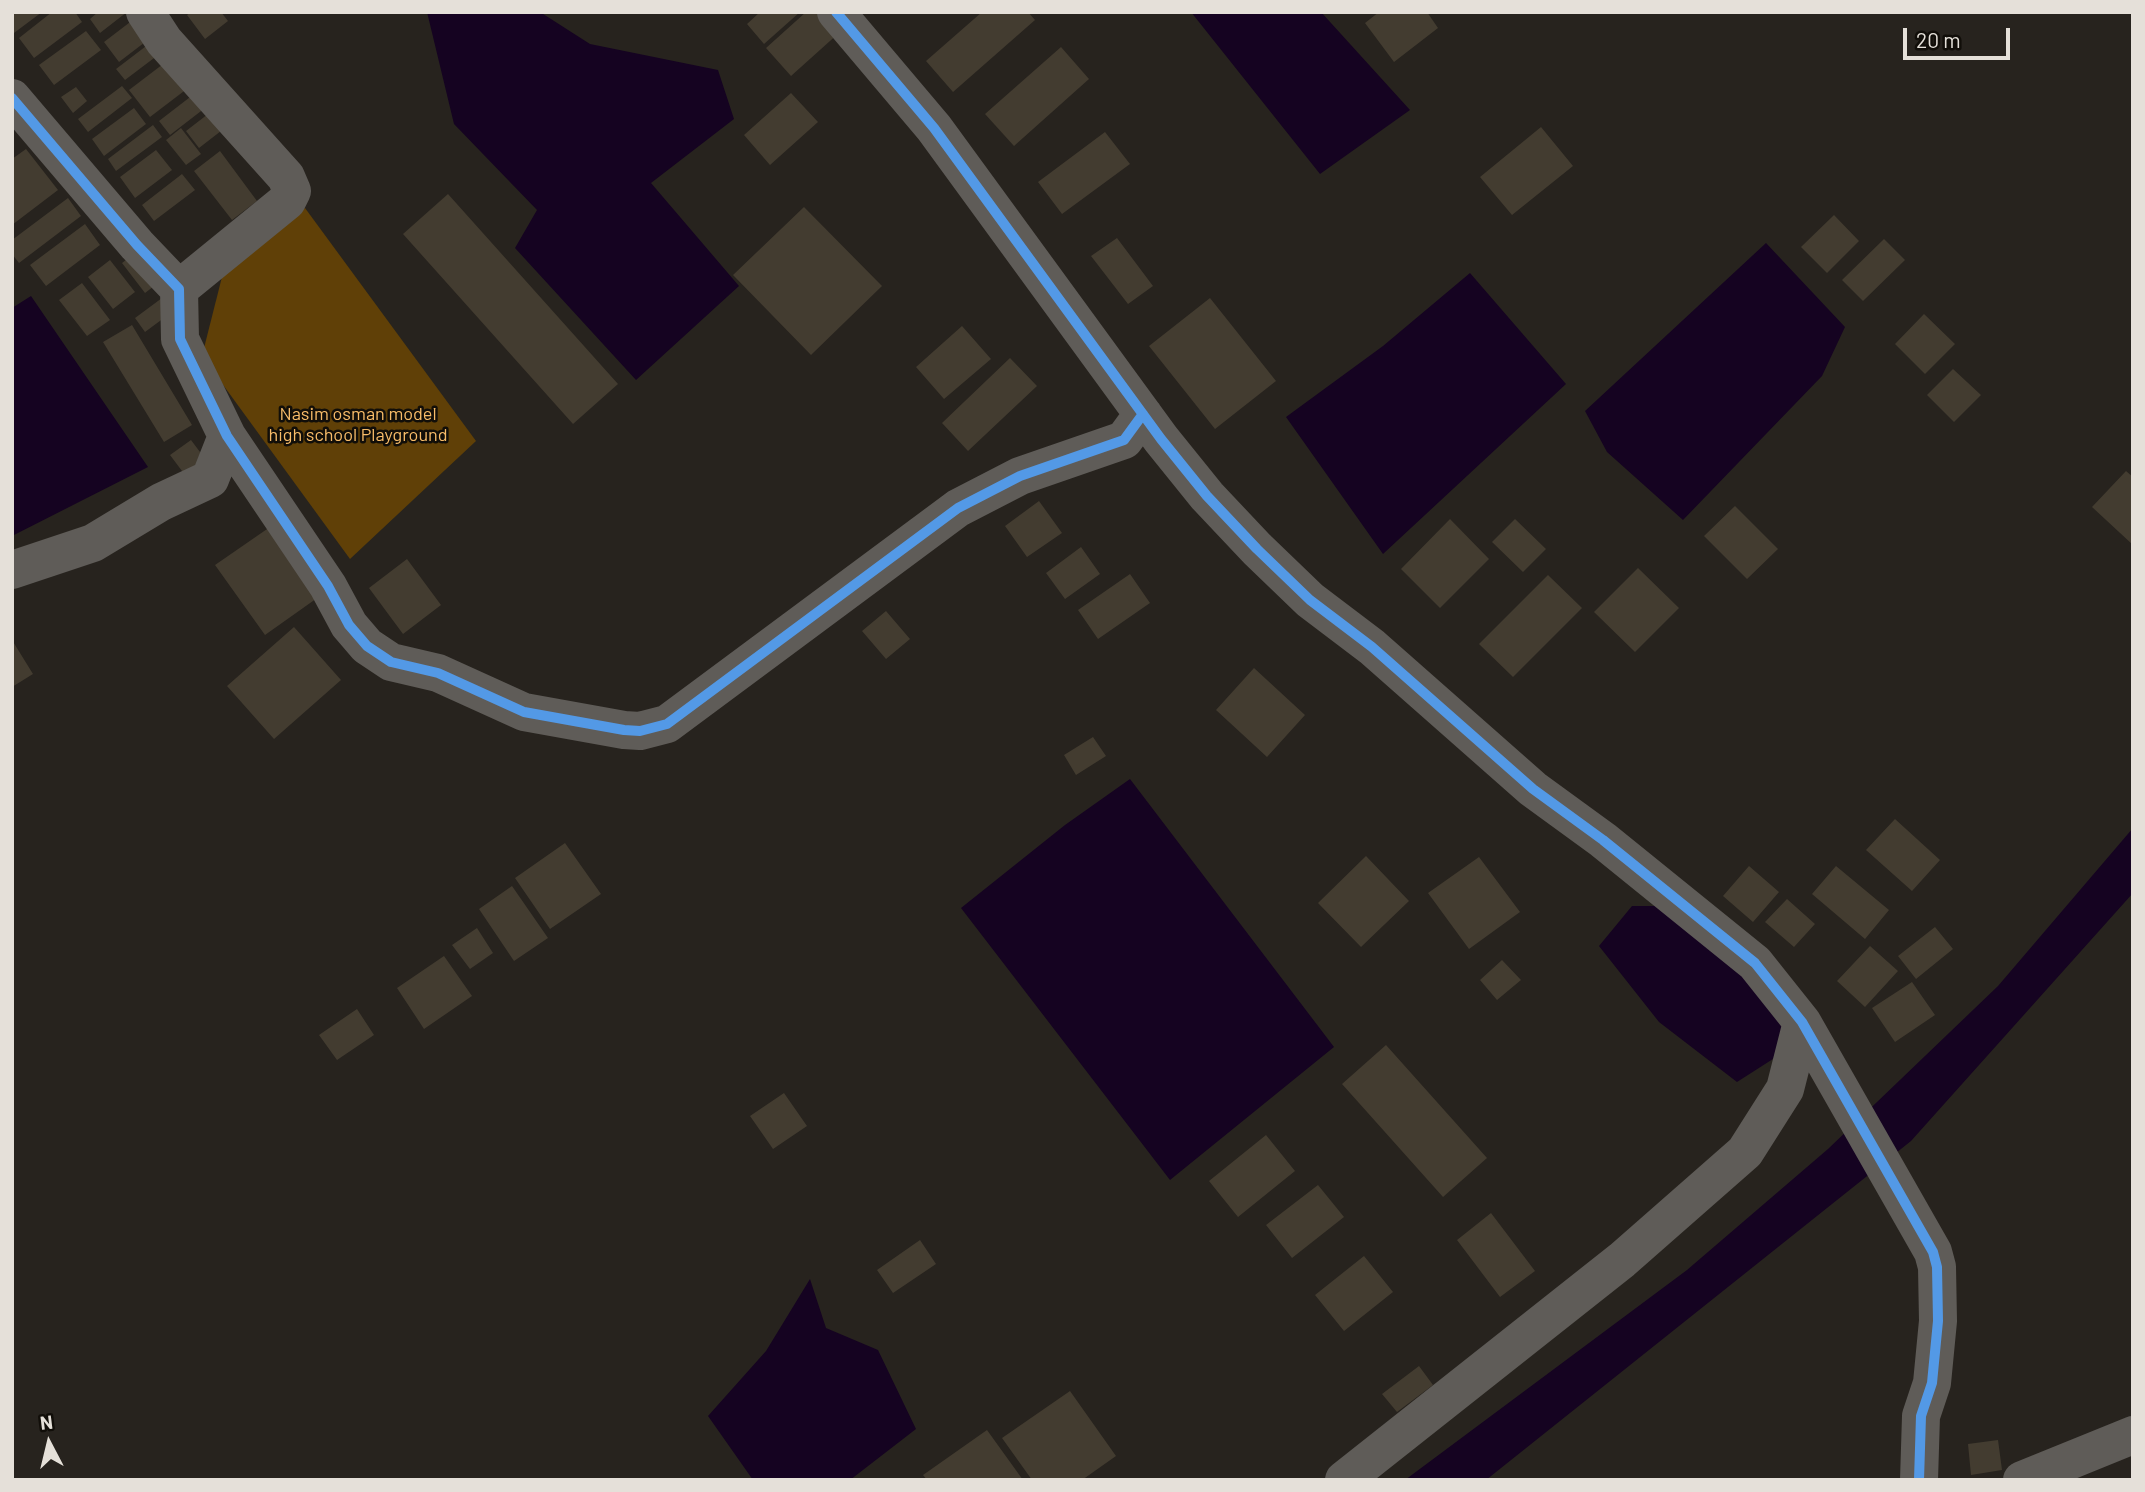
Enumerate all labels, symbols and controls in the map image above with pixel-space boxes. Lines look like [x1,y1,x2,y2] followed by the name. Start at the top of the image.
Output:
[1907,14,2014,58] scale bar
[1916,27,1961,52] text: 20 m
[269,403,447,446] park label: Nasim osman model high school Playground
[14,1408,84,1478] north arrow
[39,1409,54,1434] text: N

